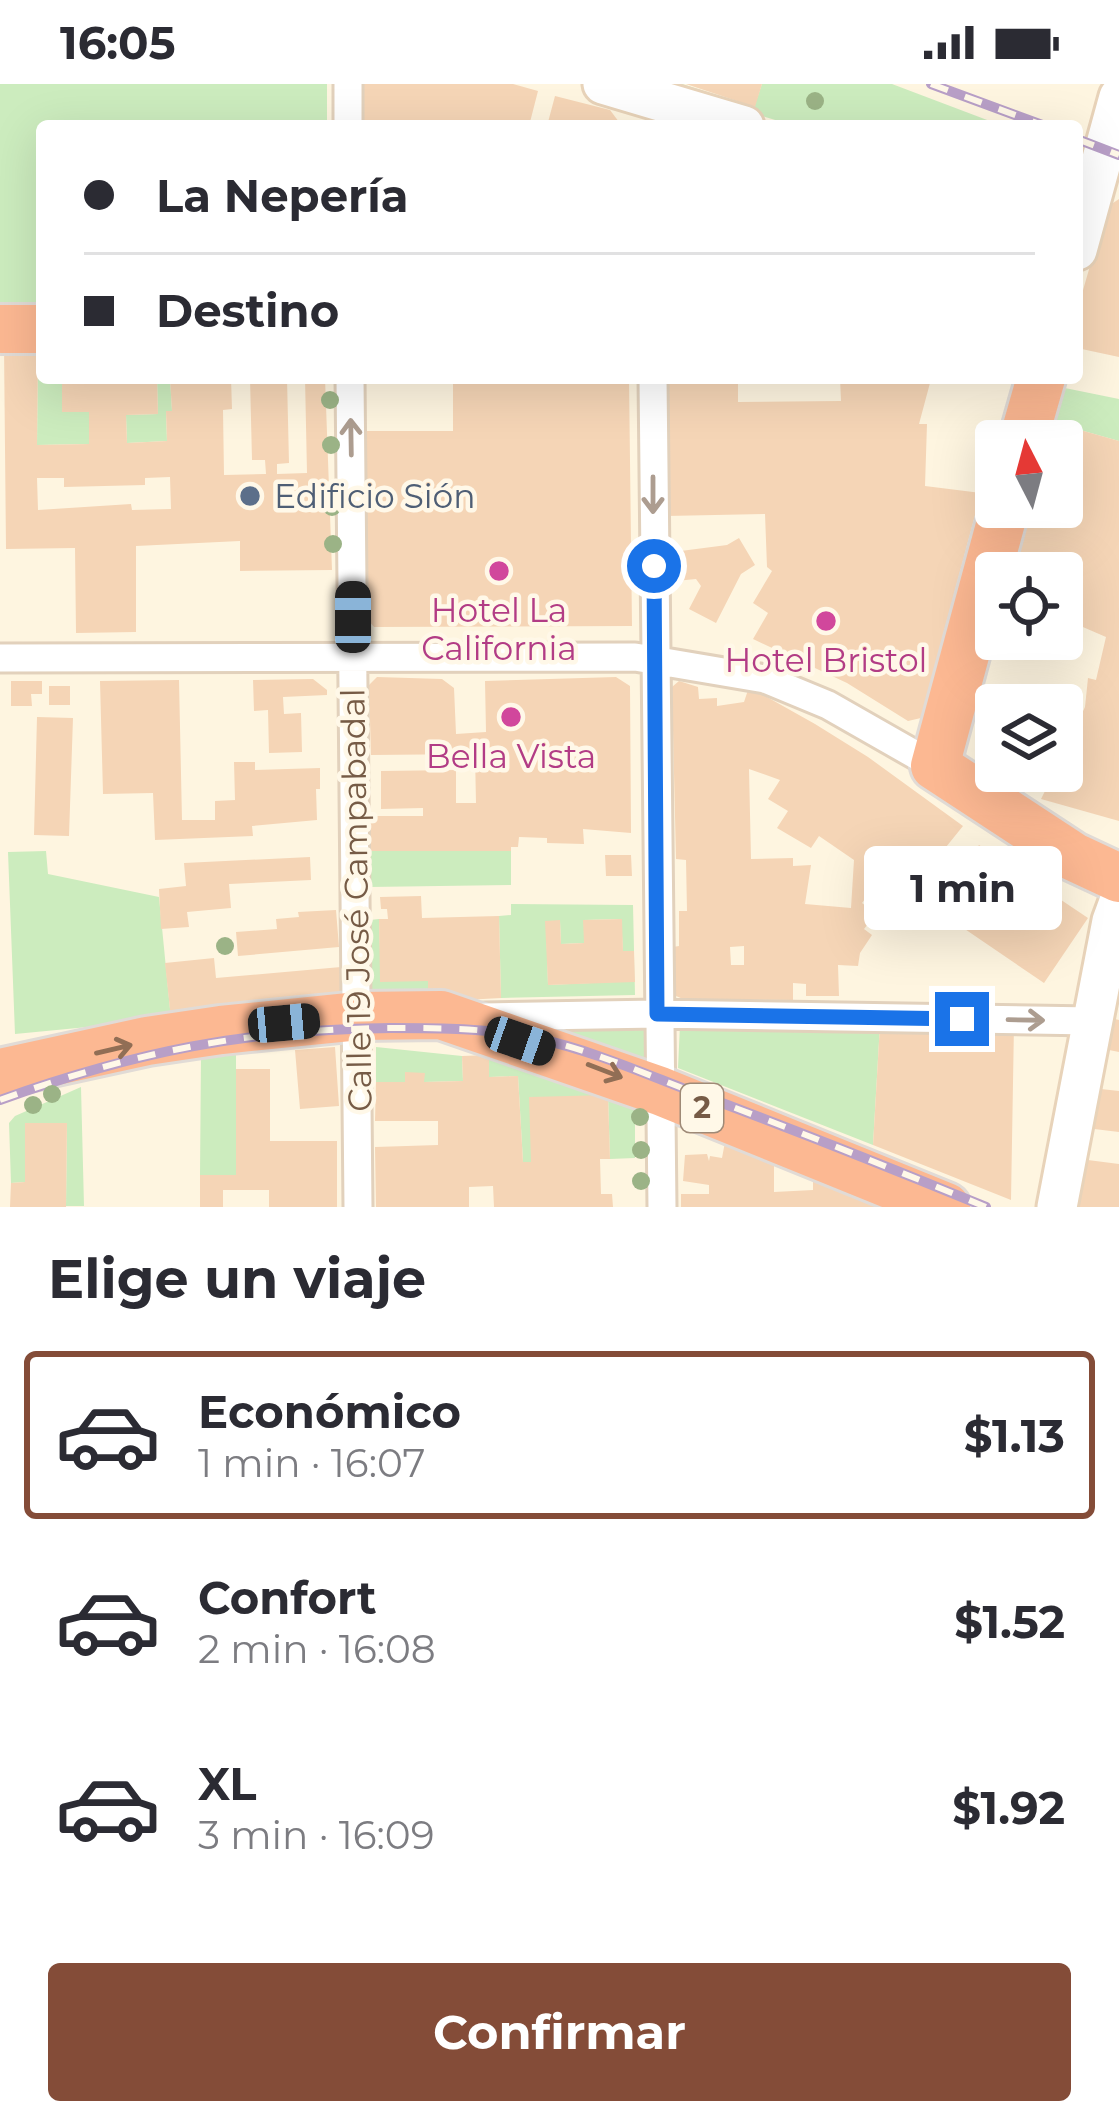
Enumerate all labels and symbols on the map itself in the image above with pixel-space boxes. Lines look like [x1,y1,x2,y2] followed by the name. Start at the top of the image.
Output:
[339,418,362,457] one-way arrow
[975,420,1083,528] north arrow
[642,475,665,514] one-way arrow
[274,476,476,516] place label: Edificio Sión
[237,483,263,509] marker: Edificio Sión
[627,539,681,593] route start
[486,558,512,584] marker: Hotel La California
[335,581,371,653] car
[421,590,577,668] place label: Hotel La California
[813,608,839,634] marker: Hotel Bristol
[725,640,927,680] place label: Hotel Bristol
[332,688,380,1112] street label: Calle 19 José Campabadal
[498,704,524,730] marker: Bella Vista
[426,736,596,776] place label: Bella Vista
[863,845,1061,929] callout: 1 min
[935,992,989,1046] route end
[247,1002,321,1044] car
[1006,1009,1045,1031] one-way arrow
[480,1012,560,1070] car
[95,1036,133,1059] one-way arrow
[586,1062,623,1083] one-way arrow
[681,1084,723,1132] road number: 2

